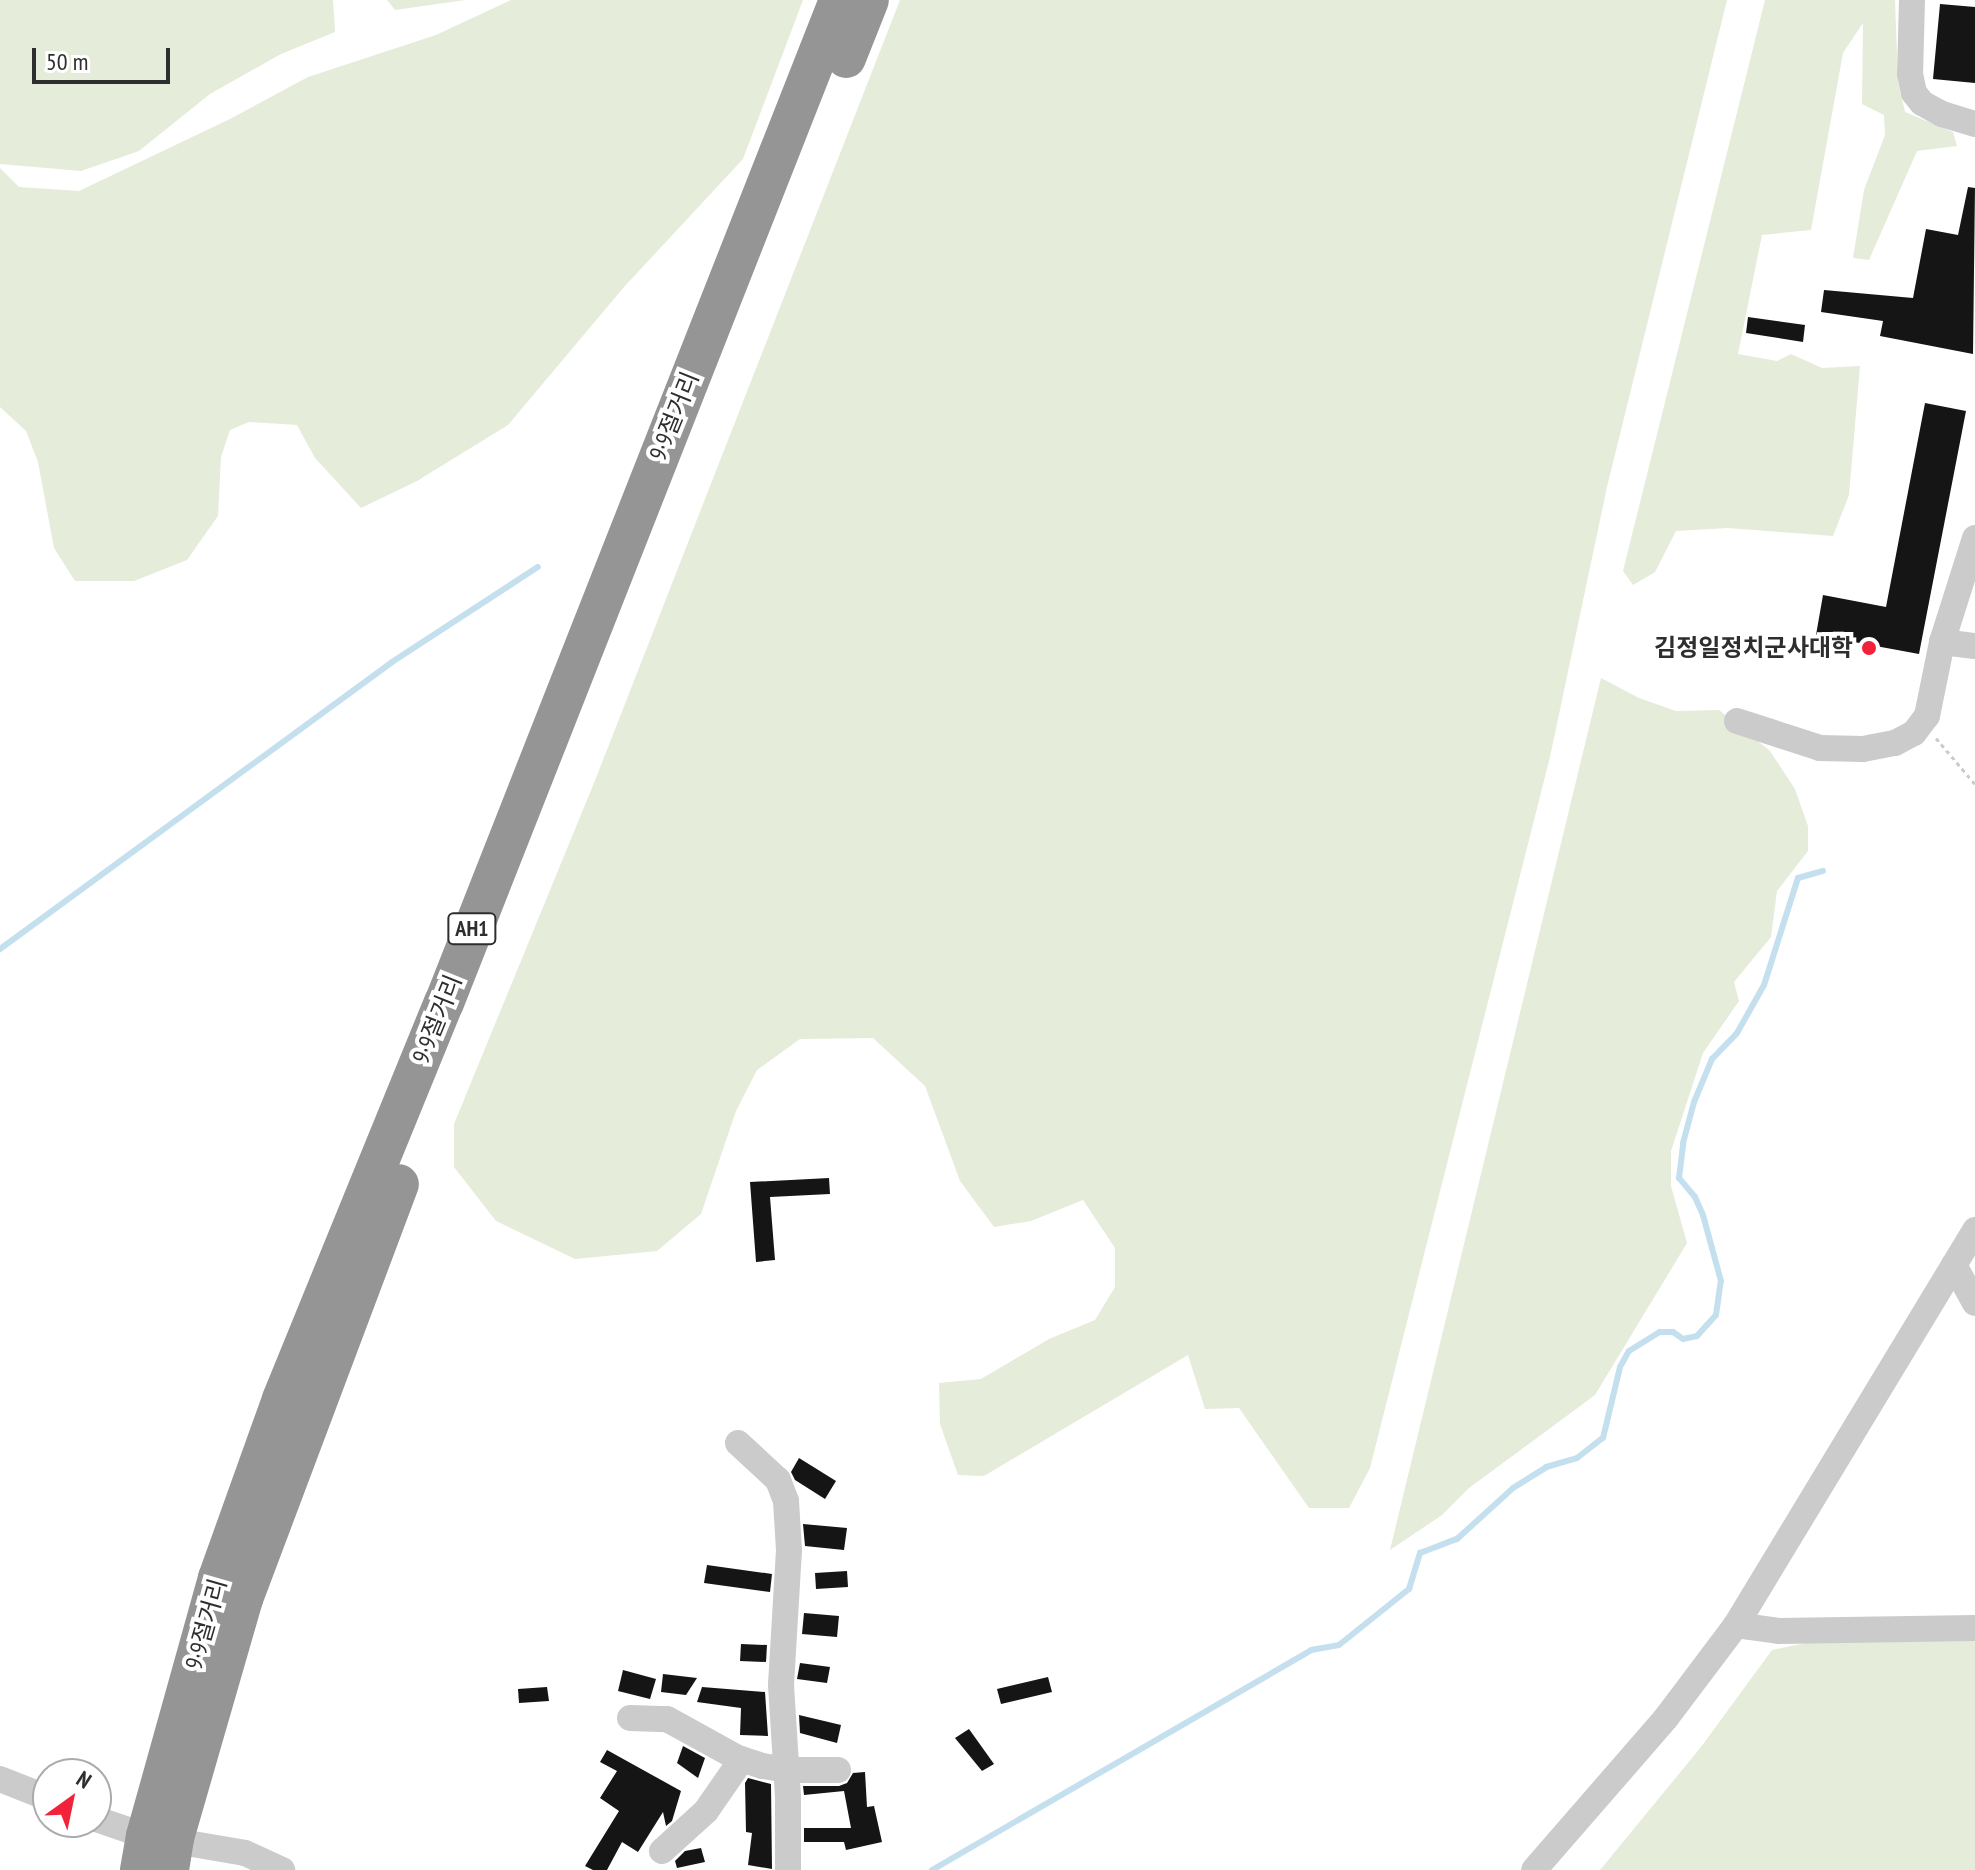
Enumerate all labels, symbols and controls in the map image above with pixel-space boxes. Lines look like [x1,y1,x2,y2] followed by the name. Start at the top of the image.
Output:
[36,32,174,82] scale bar
[46,46,88,77] text: 50 m
[643,368,705,464] street label: 9·9절거리
[1654,634,1853,662] place label: 김정일정치군사대학
[1860,639,1878,657] marker: 김정일정치군사대학
[446,911,498,947] road number: AH1
[406,971,468,1067] street label: 9·9절거리
[179,1575,233,1673] street label: 9·9절거리
[32,1758,112,1838] north arrow
[71,1765,97,1795] text: N

